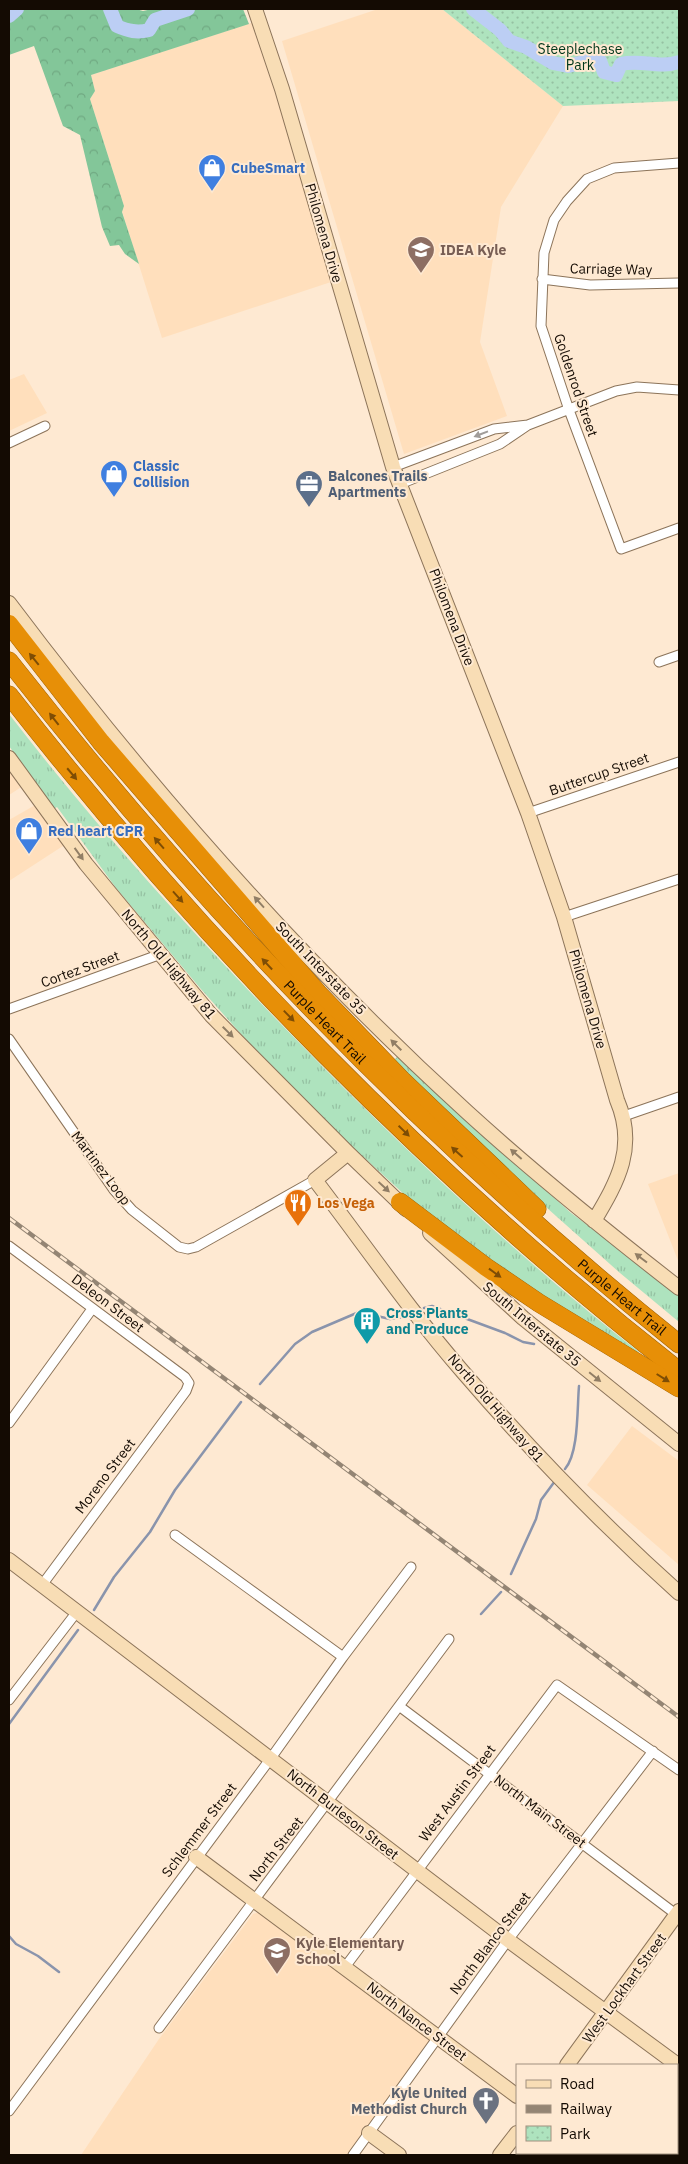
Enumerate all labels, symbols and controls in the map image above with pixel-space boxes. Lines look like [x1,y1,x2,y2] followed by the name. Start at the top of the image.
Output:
[538,40,623,74] park label: Steeplechase Park
[197,153,227,192] shop icon: CubeSmart
[231,159,305,177] place label: CubeSmart
[301,181,347,285] street label: Philomena Drive
[406,235,436,274] school or university icon: IDEA Kyle
[440,241,506,259] place label: IDEA Kyle
[570,259,652,279] street label: Carriage Way
[550,331,602,439] street label: Goldenrod Street
[473,430,488,438] one-way arrow
[133,457,190,491] place label: Classic Collision
[99,459,129,498] shop icon: Classic Collision
[328,467,427,501] place label: Balcones Trails Apartments
[294,469,324,508] office icon: Balcones Trails Apartments
[425,566,479,668] street label: Philomena Drive
[29,653,40,666] one-way arrow
[49,712,59,726] one-way arrow
[547,748,651,799] street label: Buttercup Street
[67,767,78,780] one-way arrow
[14,816,44,855] shop icon: Red heart CPR
[48,822,143,840] place label: Red heart CPR
[153,837,164,850] one-way arrow
[74,847,84,861] one-way arrow
[172,891,184,903] one-way arrow
[253,896,264,909] one-way arrow
[118,905,220,1023] street label: North Old Highway 81
[272,917,370,1019] street label: South Interstate 35
[38,946,122,992] street label: Cortez Street
[565,947,611,1051] street label: Philomena Drive
[262,958,274,970] one-way arrow
[280,976,370,1068] street label: Purple Heart Trail
[283,1010,295,1022] one-way arrow
[222,1026,234,1038] one-way arrow
[390,1039,402,1051] one-way arrow
[398,1125,410,1137] one-way arrow
[67,1127,135,1209] street label: Martinez Loop
[452,1146,464,1158] one-way arrow
[510,1148,522,1160] one-way arrow
[377,1181,389,1193] one-way arrow
[283,1188,313,1227] restaurant icon: Los Vega
[317,1194,375,1212] place label: Los Vega
[634,1253,648,1263] one-way arrow
[574,1255,670,1339] street label: Purple Heart Trail
[488,1268,501,1279] one-way arrow
[68,1270,148,1336] street label: Deleon Street
[479,1278,585,1370] street label: South Interstate 35
[386,1304,469,1338] place label: Cross Plants and Produce
[352,1306,382,1345] building icon: Cross Plants and Produce
[444,1350,548,1466] street label: North Old Highway 81
[589,1372,602,1383] one-way arrow
[656,1373,670,1382] one-way arrow
[71,1435,139,1517] street label: Moreno Street
[415,1741,499,1845] street label: West Austin Street
[283,1765,403,1863] street label: North Burleson Street
[490,1770,590,1852] street label: North Main Street
[158,1779,240,1881] street label: Schlemmer Street
[245,1813,307,1885] street label: North Street
[446,1888,535,1998] street label: North Blanco Street
[578,1930,670,2046] street label: West Lockhart Street
[296,1934,405,1968] place label: Kyle Elementary School
[262,1936,292,1975] school or university icon: Kyle Elementary School
[363,1977,471,2065] street label: North Nance Street
[516,2064,678,2154] legend
[560,2074,595,2093] text: Road
[351,2084,467,2118] place label: Kyle United Methodist Church
[471,2086,501,2125] church icon: Kyle United Methodist Church
[560,2099,613,2118] text: Railway
[560,2124,590,2143] text: Park

